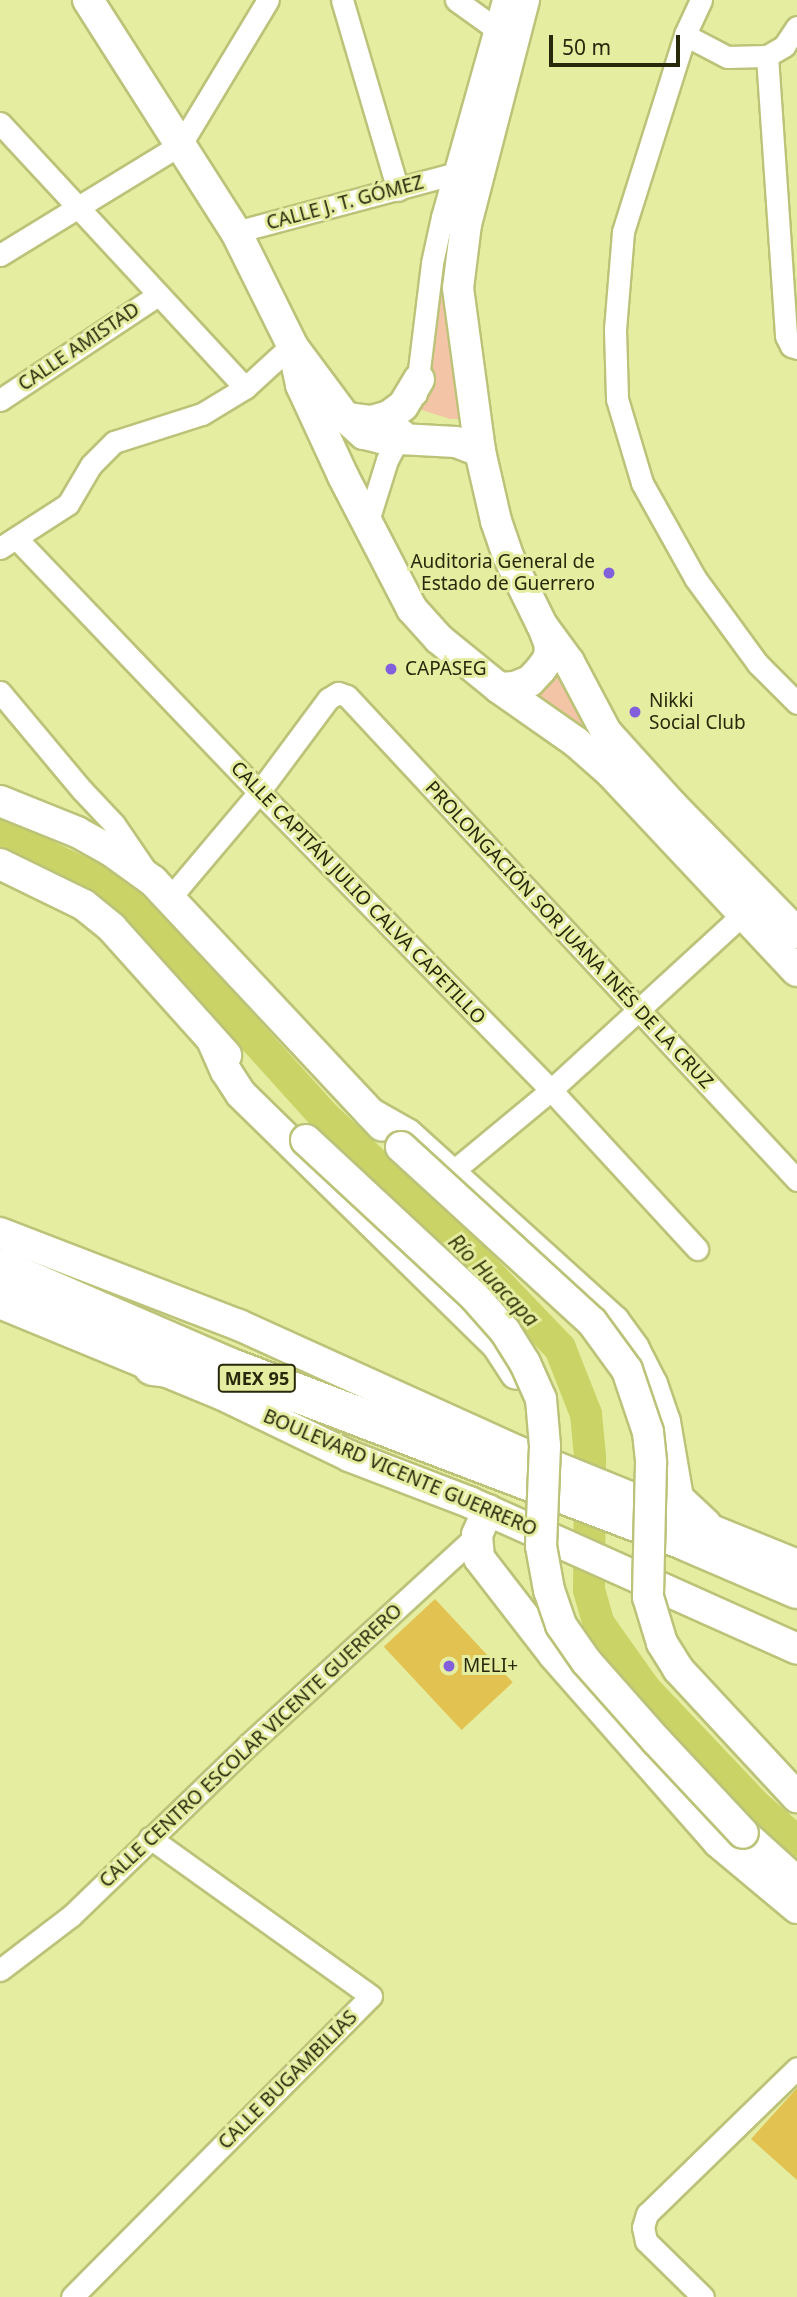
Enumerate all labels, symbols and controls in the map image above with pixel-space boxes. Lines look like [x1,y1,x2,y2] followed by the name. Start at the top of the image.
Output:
[552,21,683,65] scale bar
[562,33,611,61] text: 50 m
[264,171,426,235] street label: CALLE J. T. GÓMEZ
[14,298,144,396] street label: CALLE AMISTAD
[410,551,595,595] place label: Auditoria General de Estado de Guerrero
[601,565,617,581] marker: Auditoria General de Estado de Guerrero
[405,658,487,680] place label: CAPASEG
[383,661,399,677] marker: CAPASEG
[649,690,746,734] place label: Nikki Social Club
[627,704,643,720] marker: Nikki Social Club
[226,757,490,1029] street label: CALLE CAPITÁN JULIO CALVA CAPETILLO
[420,777,718,1093] street label: PROLONGACIÓN SOR JUANA INÉS DE LA CRUZ
[444,1229,544,1331] water label: Río Huacapa
[217,1364,297,1392] road number: MEX 95
[260,1405,540,1541] street label: BOULEVARD VICENTE GUERRERO
[95,1600,407,1892] street label: CALLE CENTRO ESCOLAR VICENTE GUERRERO
[463,1655,518,1677] place label: MELI+
[441,1658,457,1674] marker: MELI+
[214,2006,362,2154] street label: CALLE BUGAMBILIAS

